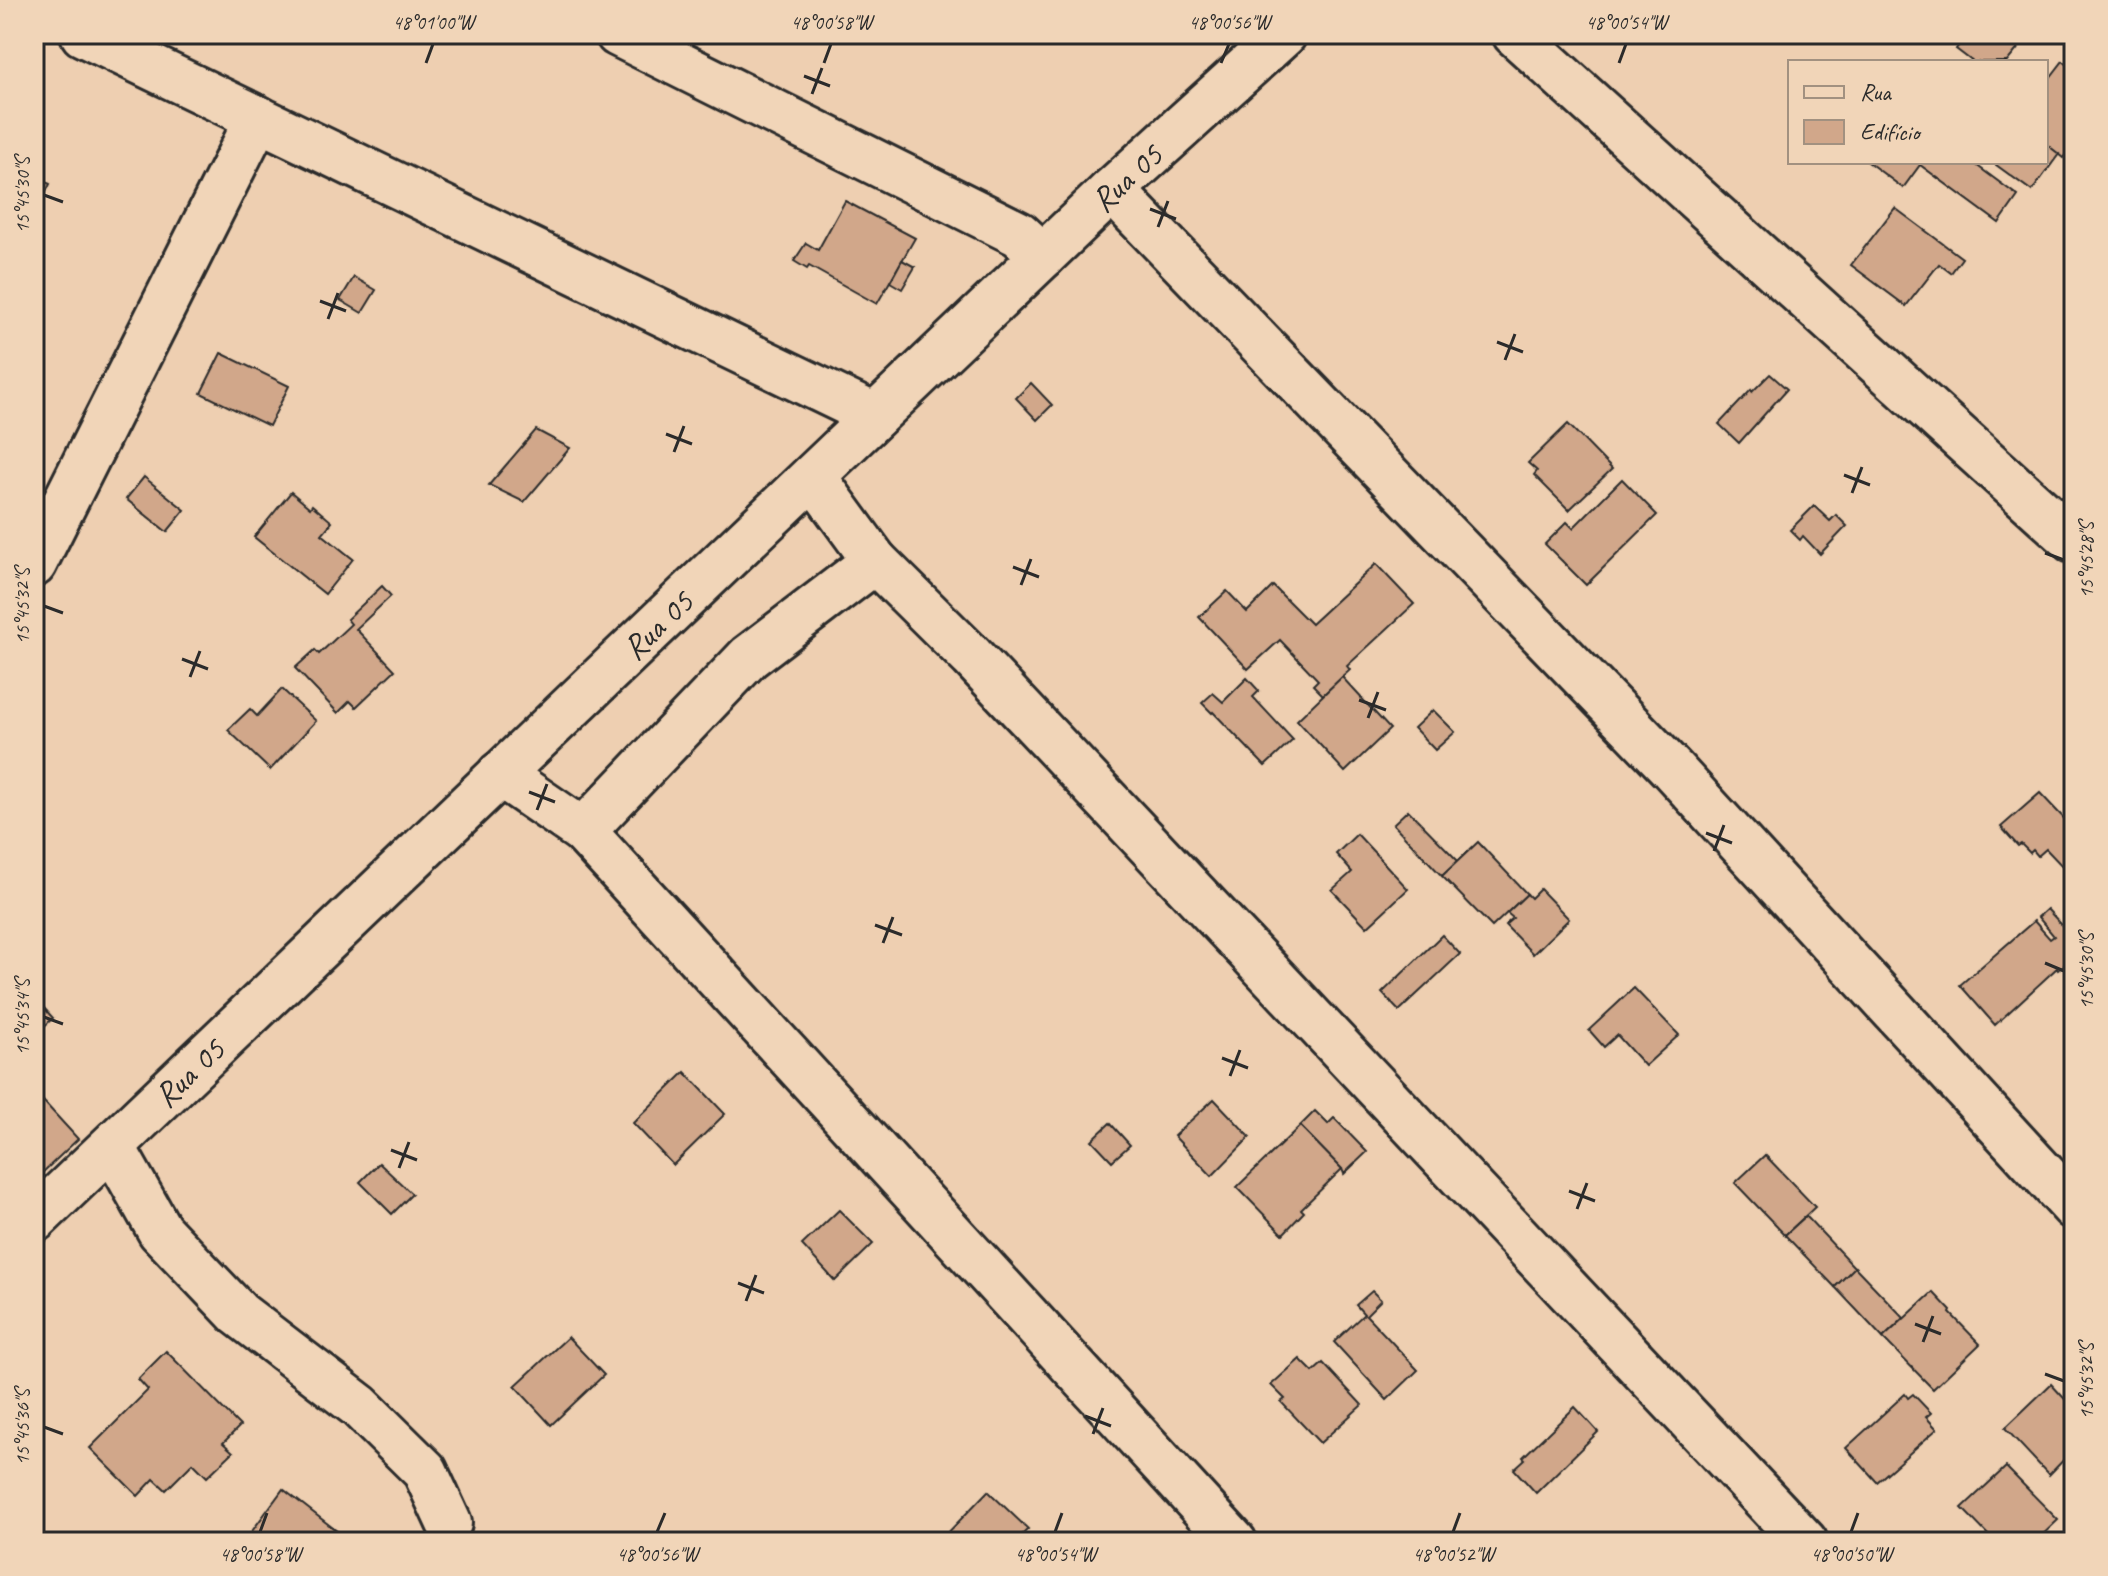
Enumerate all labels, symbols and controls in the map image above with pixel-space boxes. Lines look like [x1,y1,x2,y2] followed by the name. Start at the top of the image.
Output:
[392,10,477,35] text: 48°01'00"W
[790,10,875,35] text: 48°00'58"W
[1188,10,1273,35] text: 48°00'56"W
[1585,10,1670,35] text: 48°00'54"W
[1788,60,2048,164] legend
[1860,77,1892,107] text: Rua
[1860,117,1922,147] text: Edifício
[1081,132,1172,221] street label: Rua 05
[10,152,35,233] text: 15°45'30"S
[2074,517,2099,598] text: 15°45'28"S
[10,563,35,644] text: 15°45'32"S
[613,579,703,668] street label: Rua 05
[2074,928,2099,1009] text: 15°45'30"S
[10,974,35,1055] text: 15°45'34"S
[144,1027,235,1116] street label: Rua 05
[2074,1338,2099,1419] text: 15°45'32"S
[10,1384,35,1465] text: 15°45'36"S
[219,1542,304,1567] text: 48°00'58"W
[616,1542,701,1567] text: 48°00'56"W
[1014,1542,1099,1567] text: 48°00'54"W
[1412,1542,1497,1567] text: 48°00'52"W
[1810,1542,1895,1567] text: 48°00'50"W

